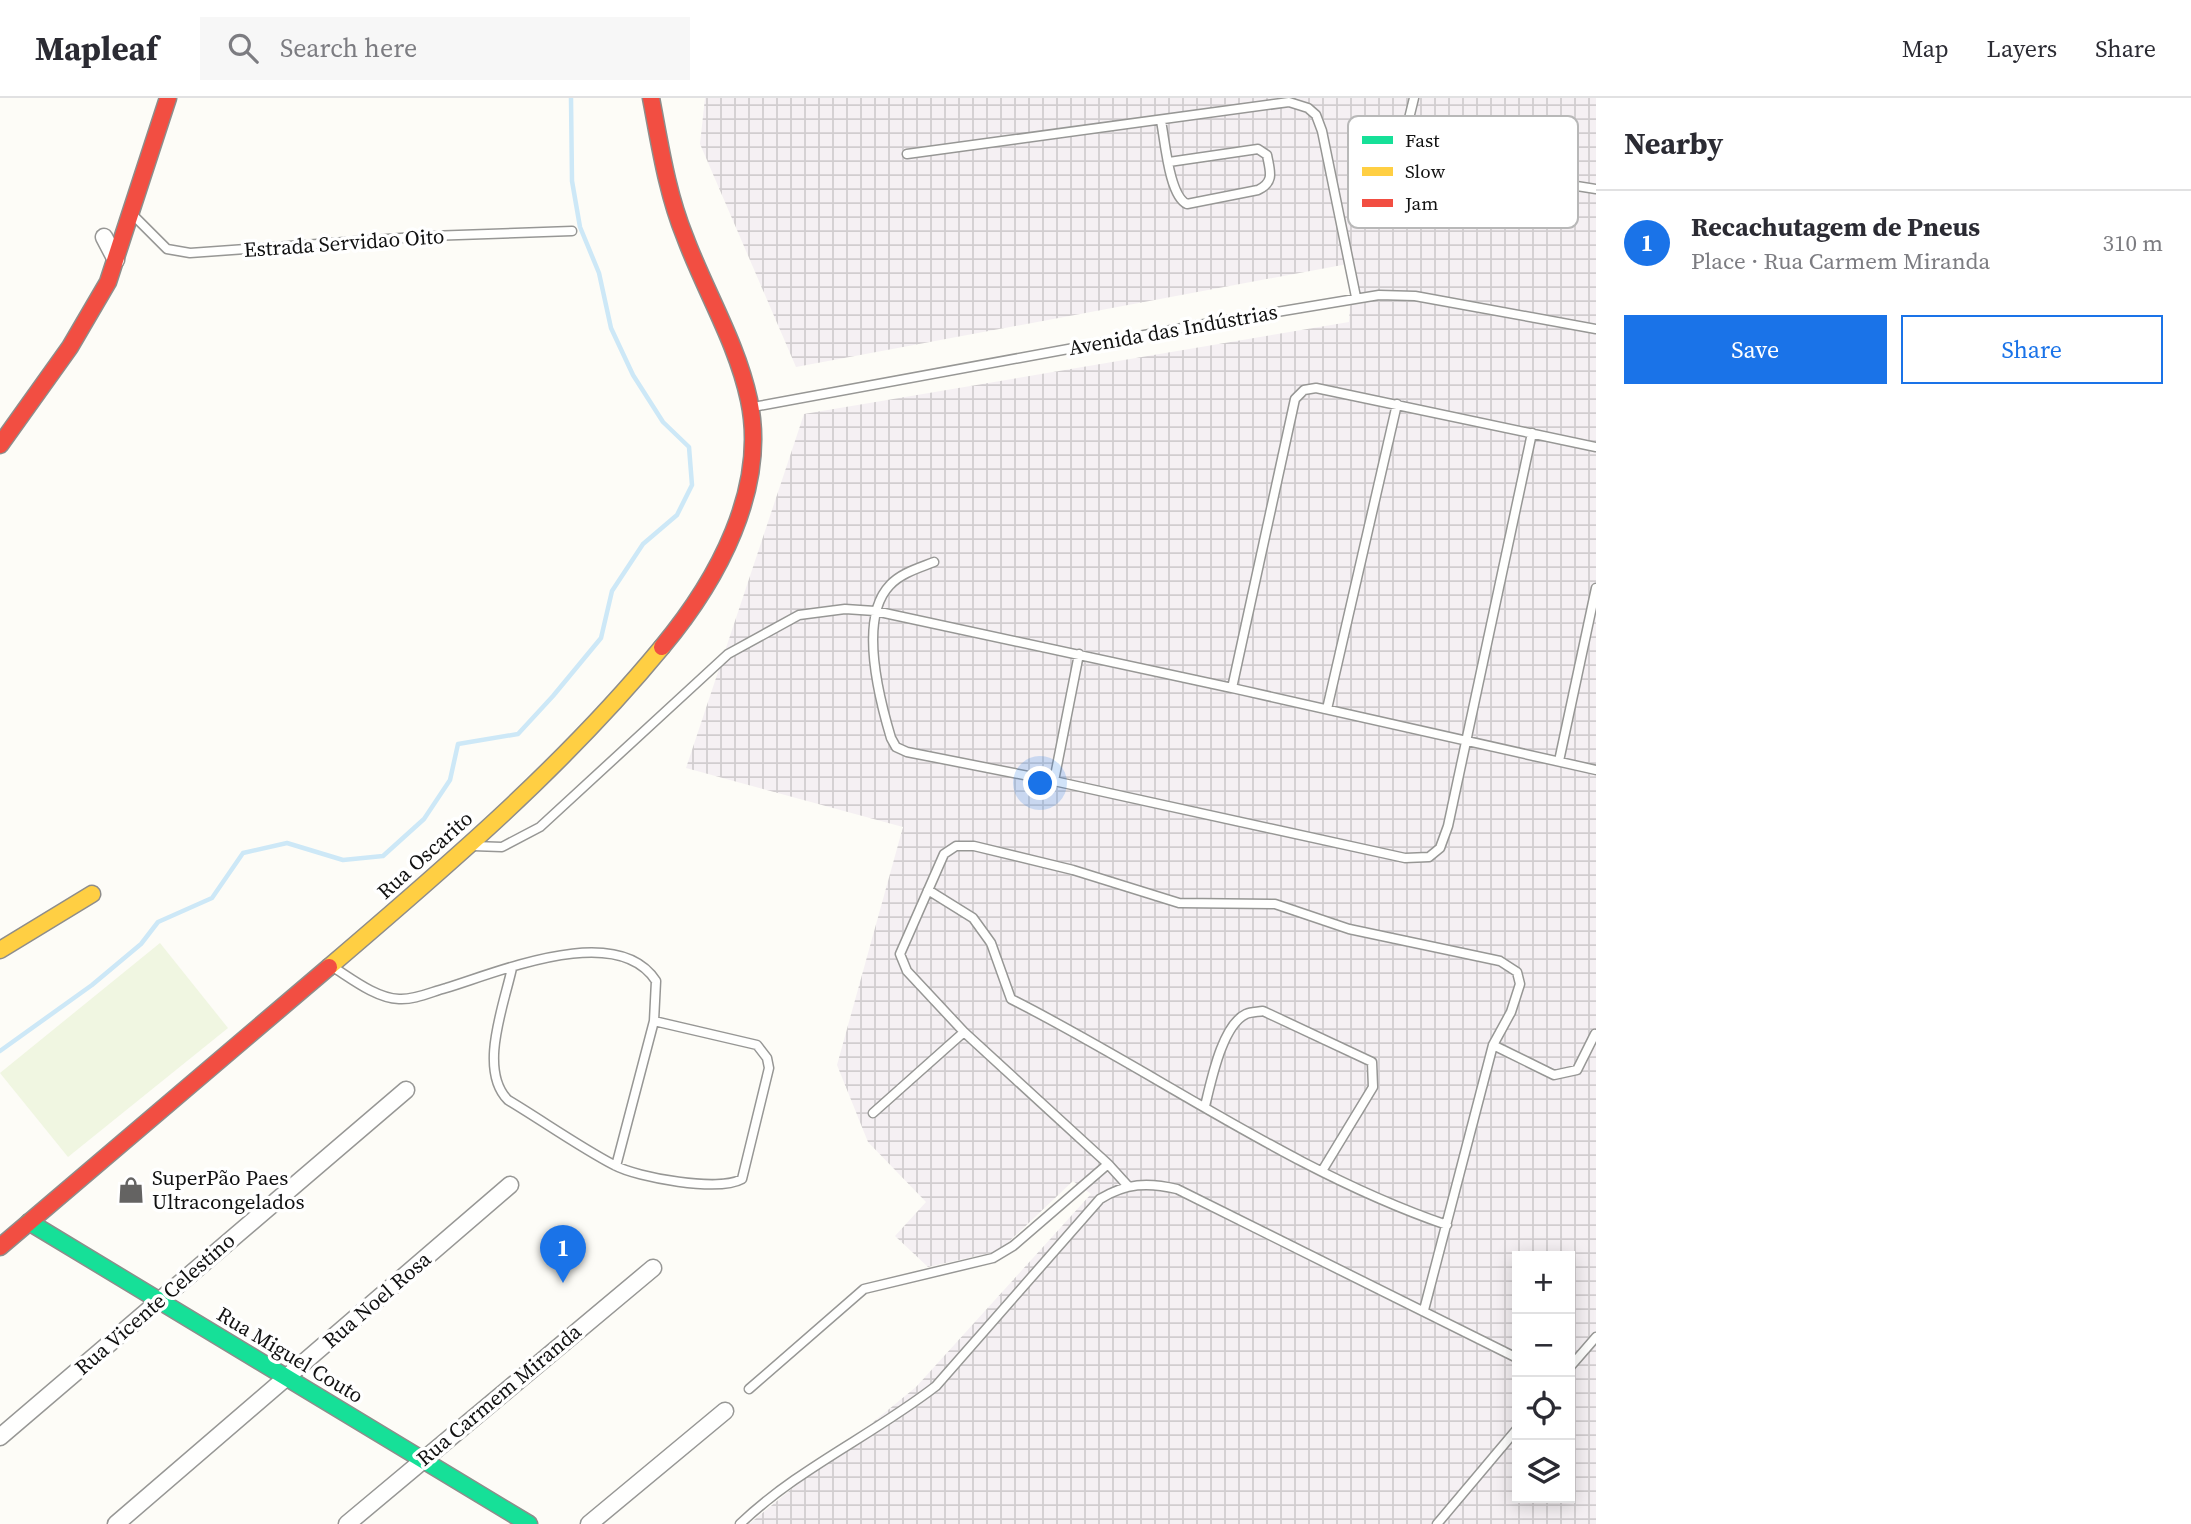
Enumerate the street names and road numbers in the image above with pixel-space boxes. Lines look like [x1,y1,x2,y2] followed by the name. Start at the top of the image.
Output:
[243,221,445,264] street label: Estrada Servidao Oito
[1066,297,1280,362] street label: Avenida das Indústrias
[371,804,479,905] street label: Rua Oscarito
[68,1226,241,1381] street label: Rua Vicente Celestino
[316,1244,437,1355] street label: Rua Noel Rosa
[212,1299,369,1410] street label: Rua Miguel Couto
[410,1317,588,1472] street label: Rua Carmem Miranda

